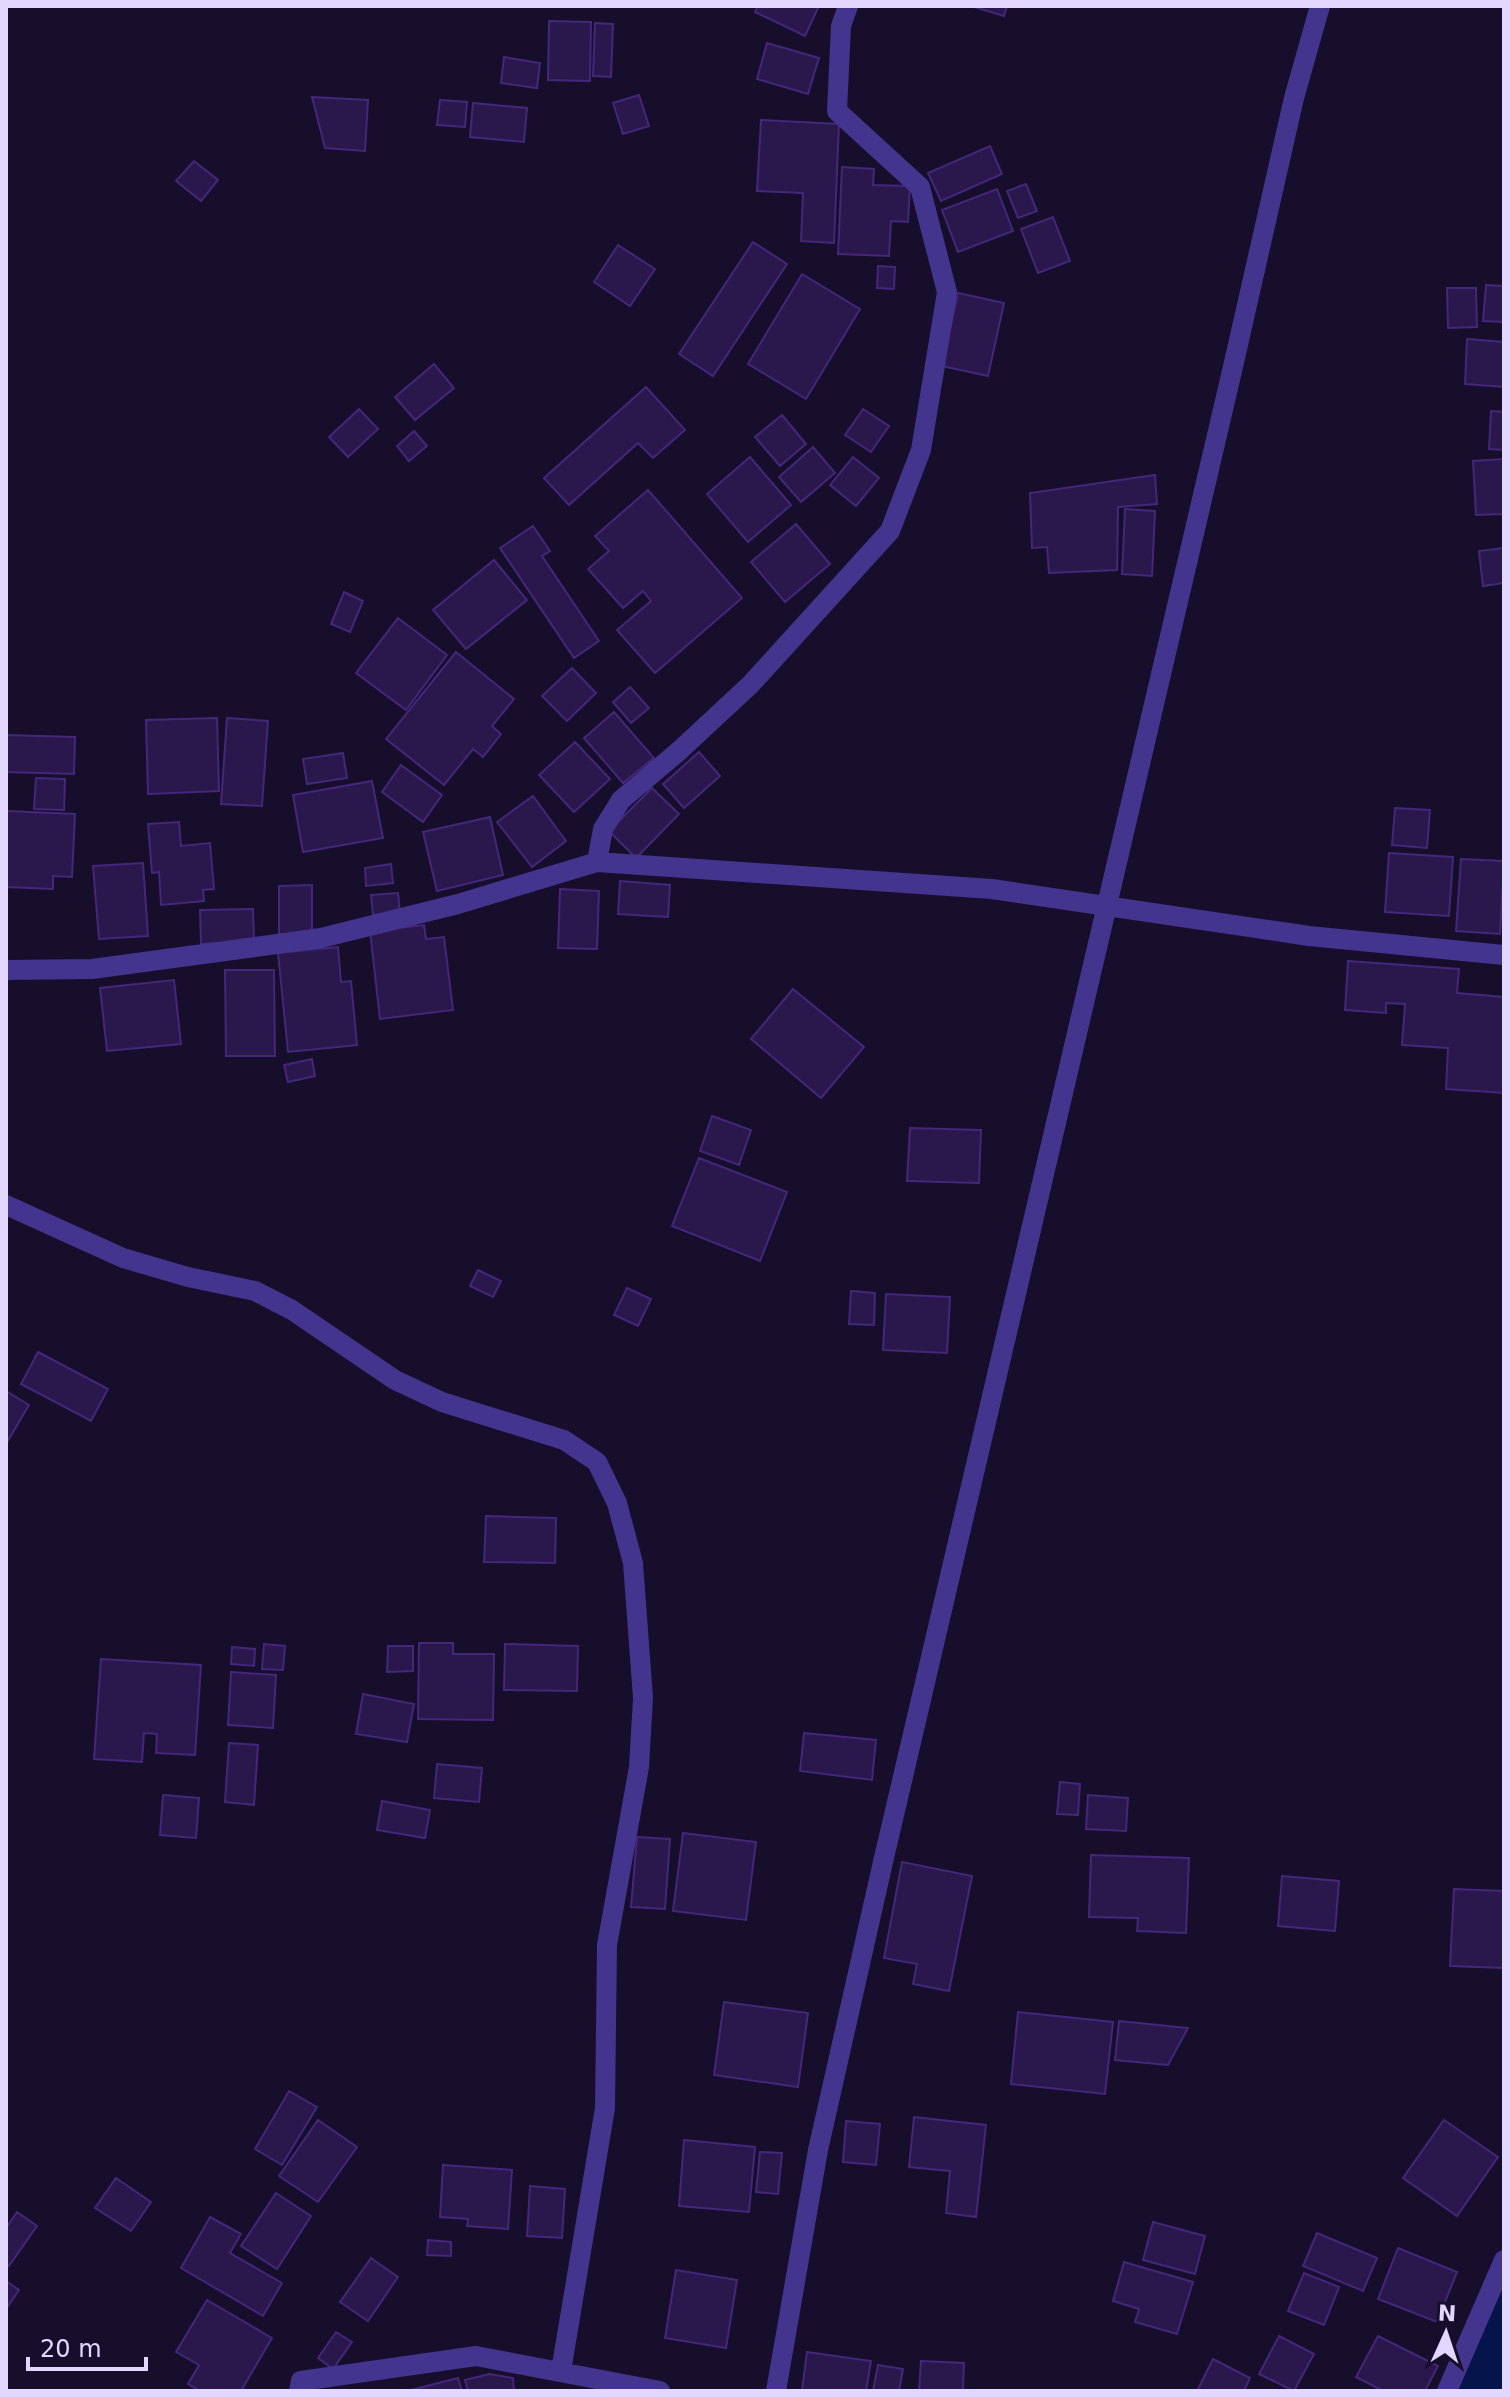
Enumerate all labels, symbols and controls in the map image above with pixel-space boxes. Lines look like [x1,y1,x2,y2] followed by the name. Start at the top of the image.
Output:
[1406,2293,1486,2373] north arrow
[1437,2301,1457,2326] text: N
[28,2321,146,2371] scale bar
[40,2335,102,2363] text: 20 m

